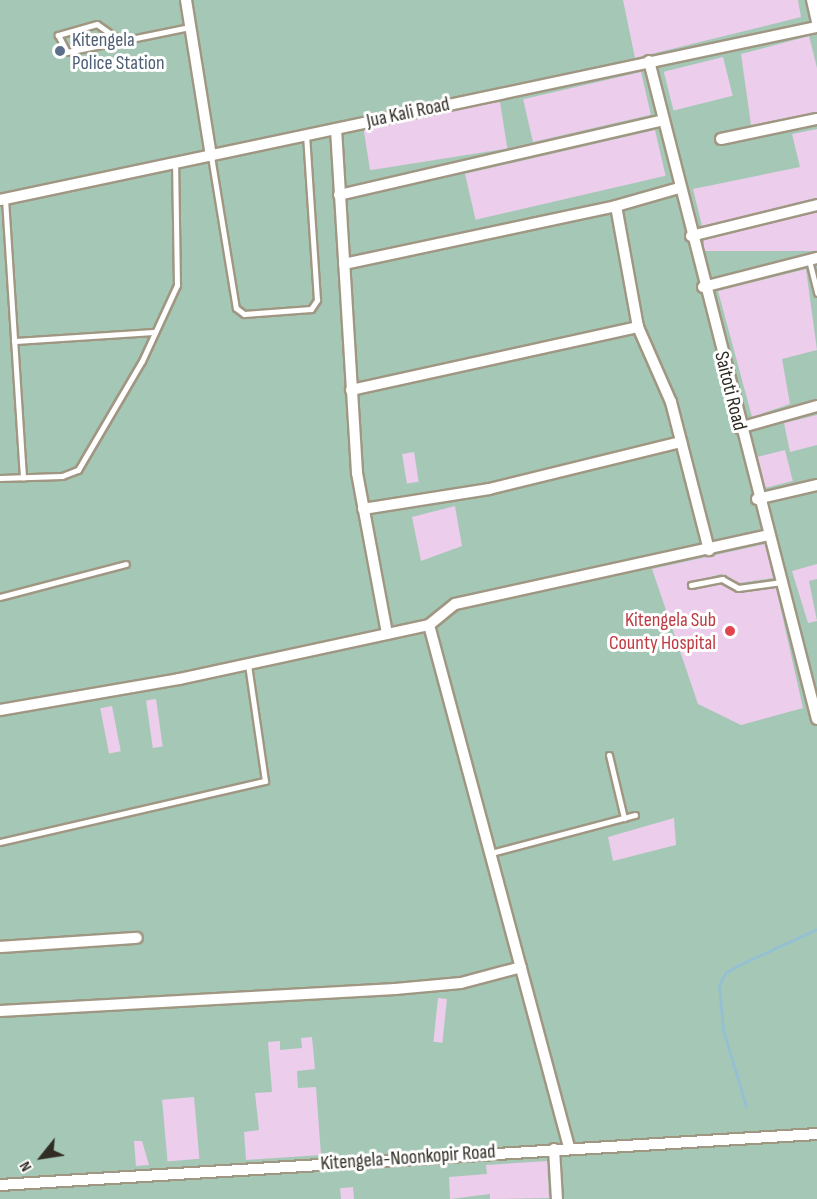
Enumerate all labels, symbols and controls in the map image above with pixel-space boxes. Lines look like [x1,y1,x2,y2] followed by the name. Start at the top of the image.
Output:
[72,28,165,75] place label: Kitengela Police Station
[53,44,67,58] marker: Kitengela Police Station
[364,92,452,134] street label: Jua Kali Road
[709,349,751,433] street label: Saitoti Road
[609,608,716,655] place label: Kitengela Sub County Hospital
[721,622,739,640] marker: Kitengela Sub County Hospital
[12,1127,72,1187] north arrow
[320,1140,496,1176] street label: Kitengela-Noonkopir Road
[16,1158,36,1175] text: N

